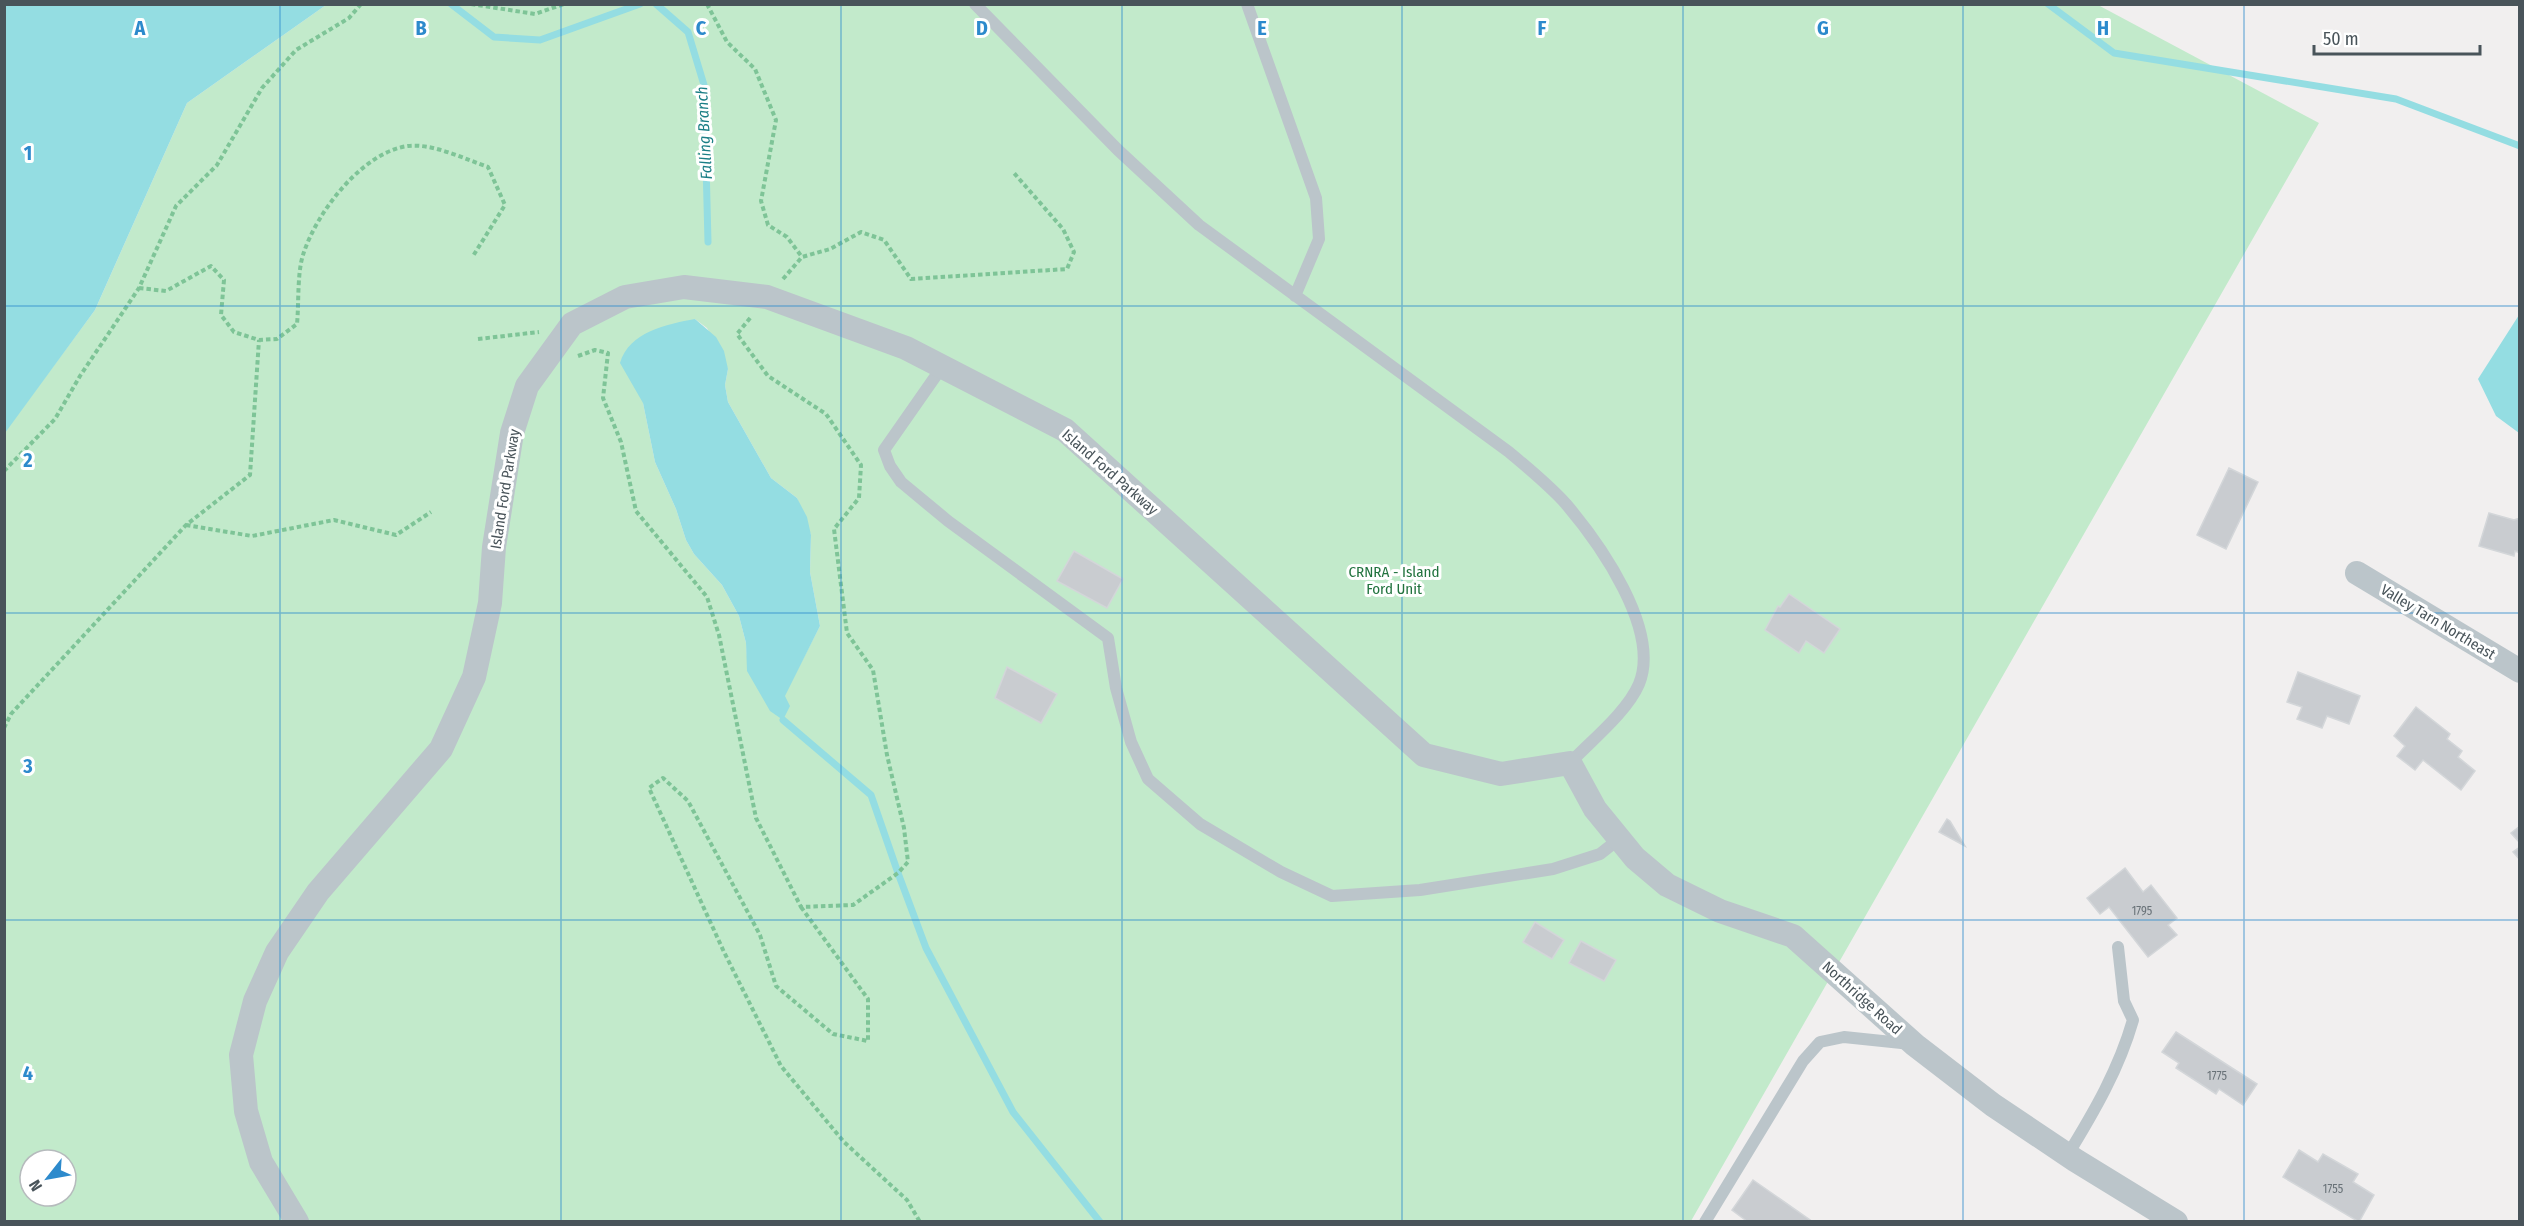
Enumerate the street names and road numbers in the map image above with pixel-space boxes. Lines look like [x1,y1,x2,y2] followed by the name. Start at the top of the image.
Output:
[1058,425,1162,519] street label: Island Ford Parkway
[487,427,523,550] street label: Island Ford Parkway
[2377,581,2499,663] street label: Valley Tarn Northeast
[1818,958,1906,1038] street label: Northridge Road

